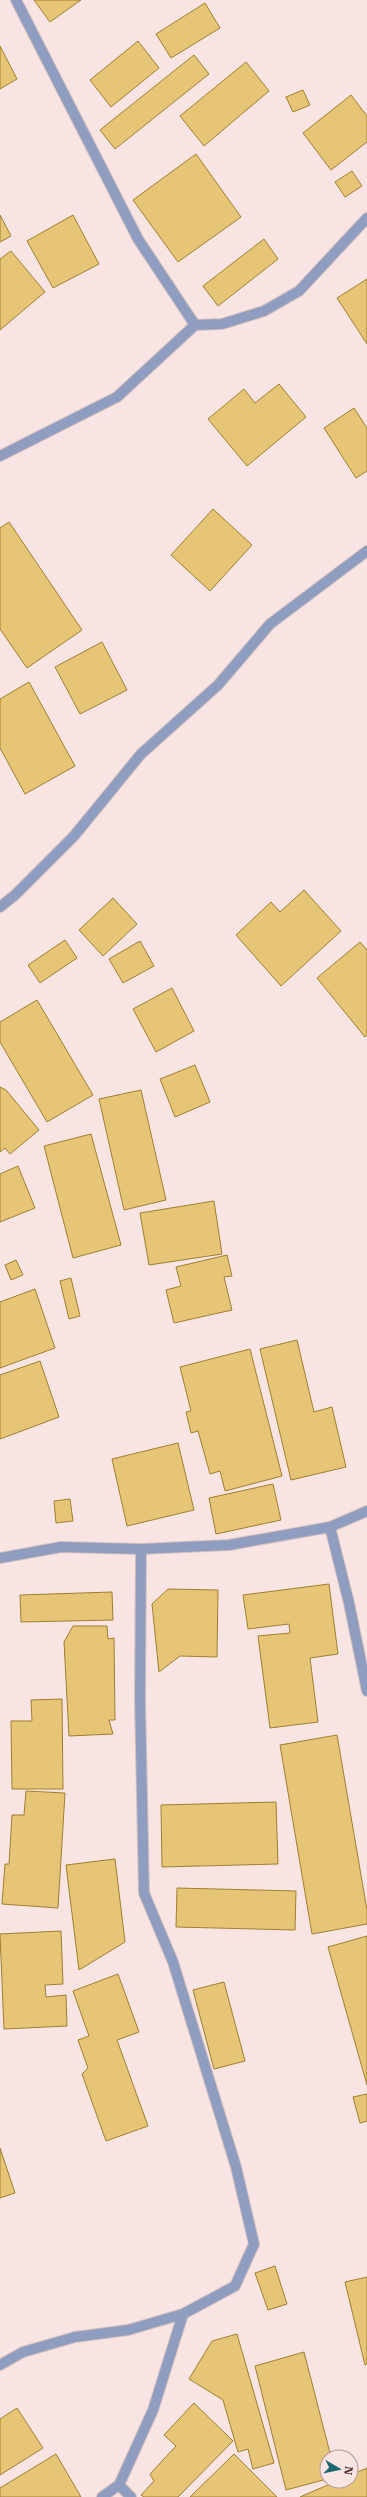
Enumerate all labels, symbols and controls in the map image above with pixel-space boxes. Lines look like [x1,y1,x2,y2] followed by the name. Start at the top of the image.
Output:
[319,2449,359,2489] north arrow
[341,2465,356,2476] text: N

